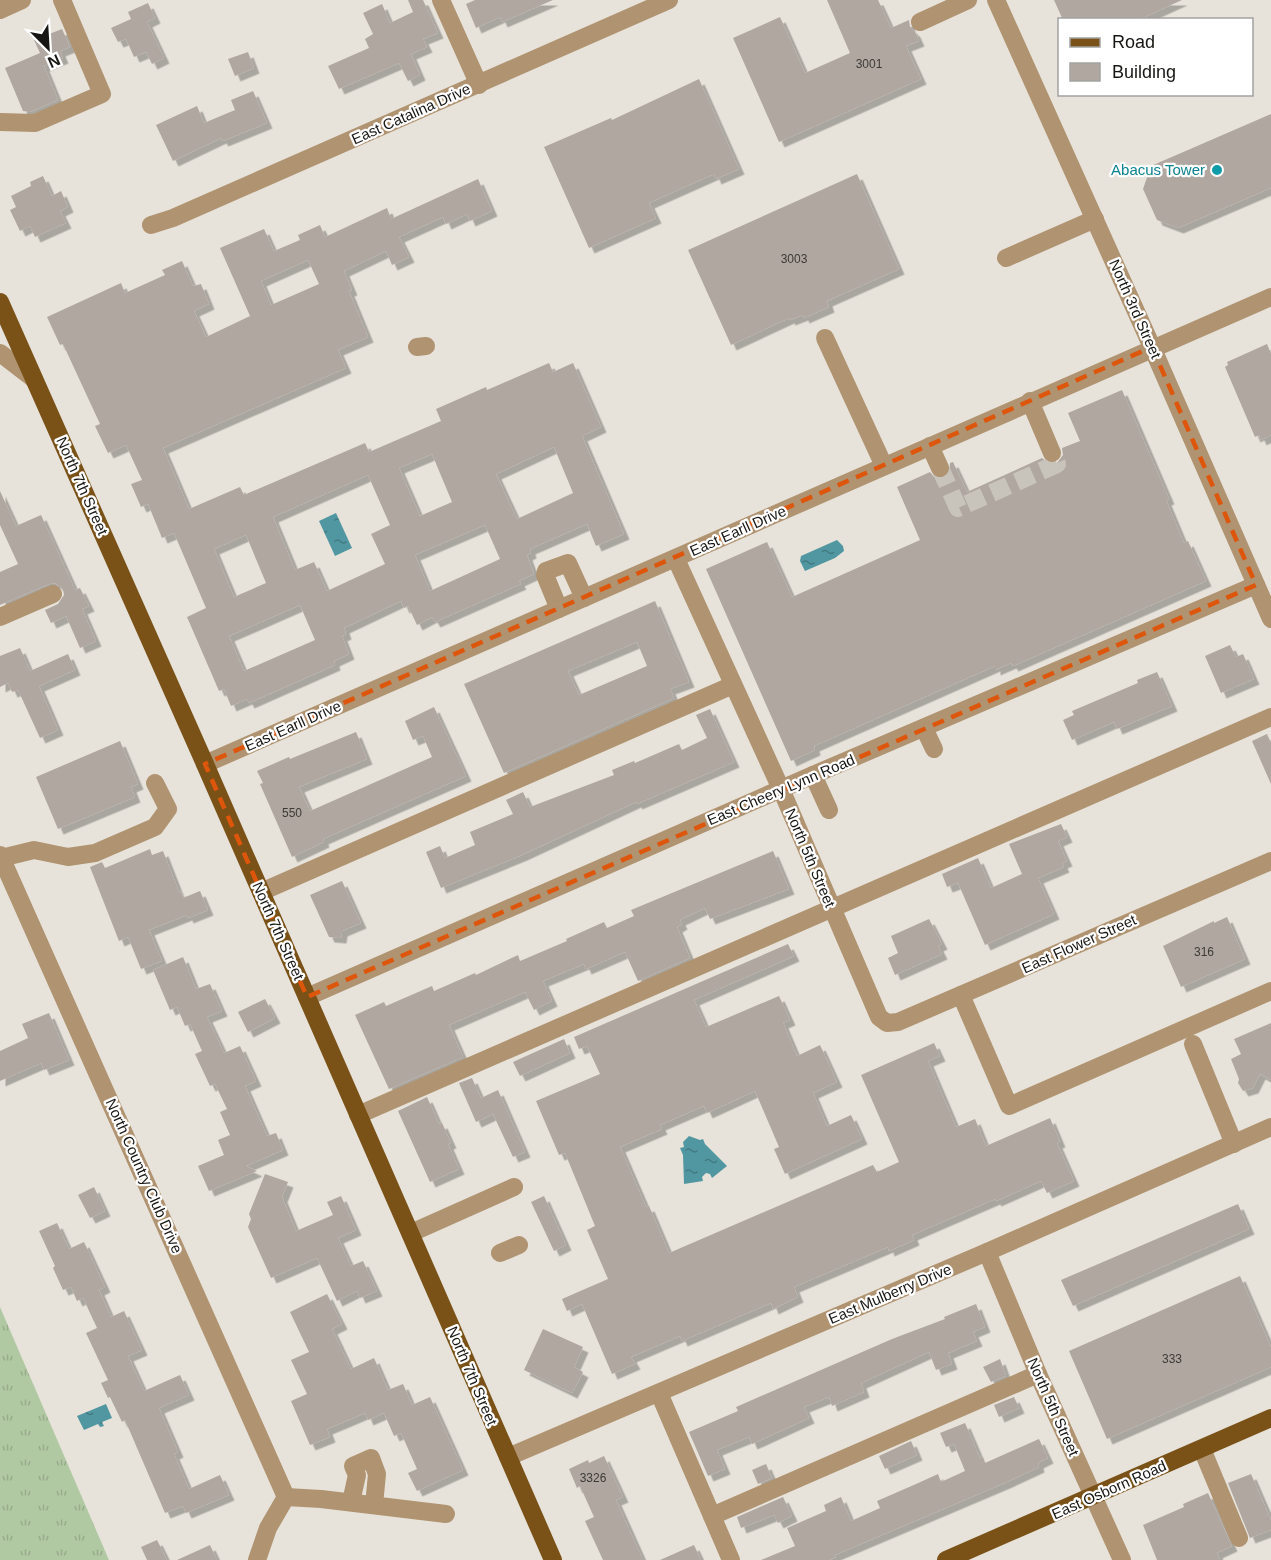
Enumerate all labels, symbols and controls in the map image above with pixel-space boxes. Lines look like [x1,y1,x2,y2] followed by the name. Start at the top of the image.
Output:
[18,18,78,78] north arrow
[1058,18,1253,96] legend
[1112,32,1155,52] text: Road
[45,51,63,71] text: N
[856,57,883,71] house number: 3001
[1112,62,1176,82] text: Building
[349,80,473,147] street label: East Catalina Drive
[1111,161,1205,178] place label: Abacus Tower
[1210,163,1224,177] marker: Abacus Tower
[781,252,808,266] house number: 3003
[1106,257,1165,362] street label: North 3rd Street
[53,434,112,538] street label: North 7th Street
[687,502,788,559] street label: East Earll Drive
[242,697,343,754] street label: East Earll Drive
[704,751,857,828] street label: East Cheery Lynn Road
[282,806,302,820] house number: 550
[782,806,839,911] street label: North 5th Street
[249,879,308,983] street label: North 7th Street
[1019,910,1139,976] street label: East Flower Street
[1194,945,1214,959] house number: 316
[103,1096,186,1256] street label: North Country Club Drive
[826,1260,954,1327] street label: East Mulberry Drive
[444,1324,501,1429] street label: North 7th Street
[1162,1352,1182,1366] house number: 333
[1024,1355,1083,1459] street label: North 5th Street
[1049,1457,1169,1522] street label: East Osborn Road
[580,1471,607,1485] house number: 3326

